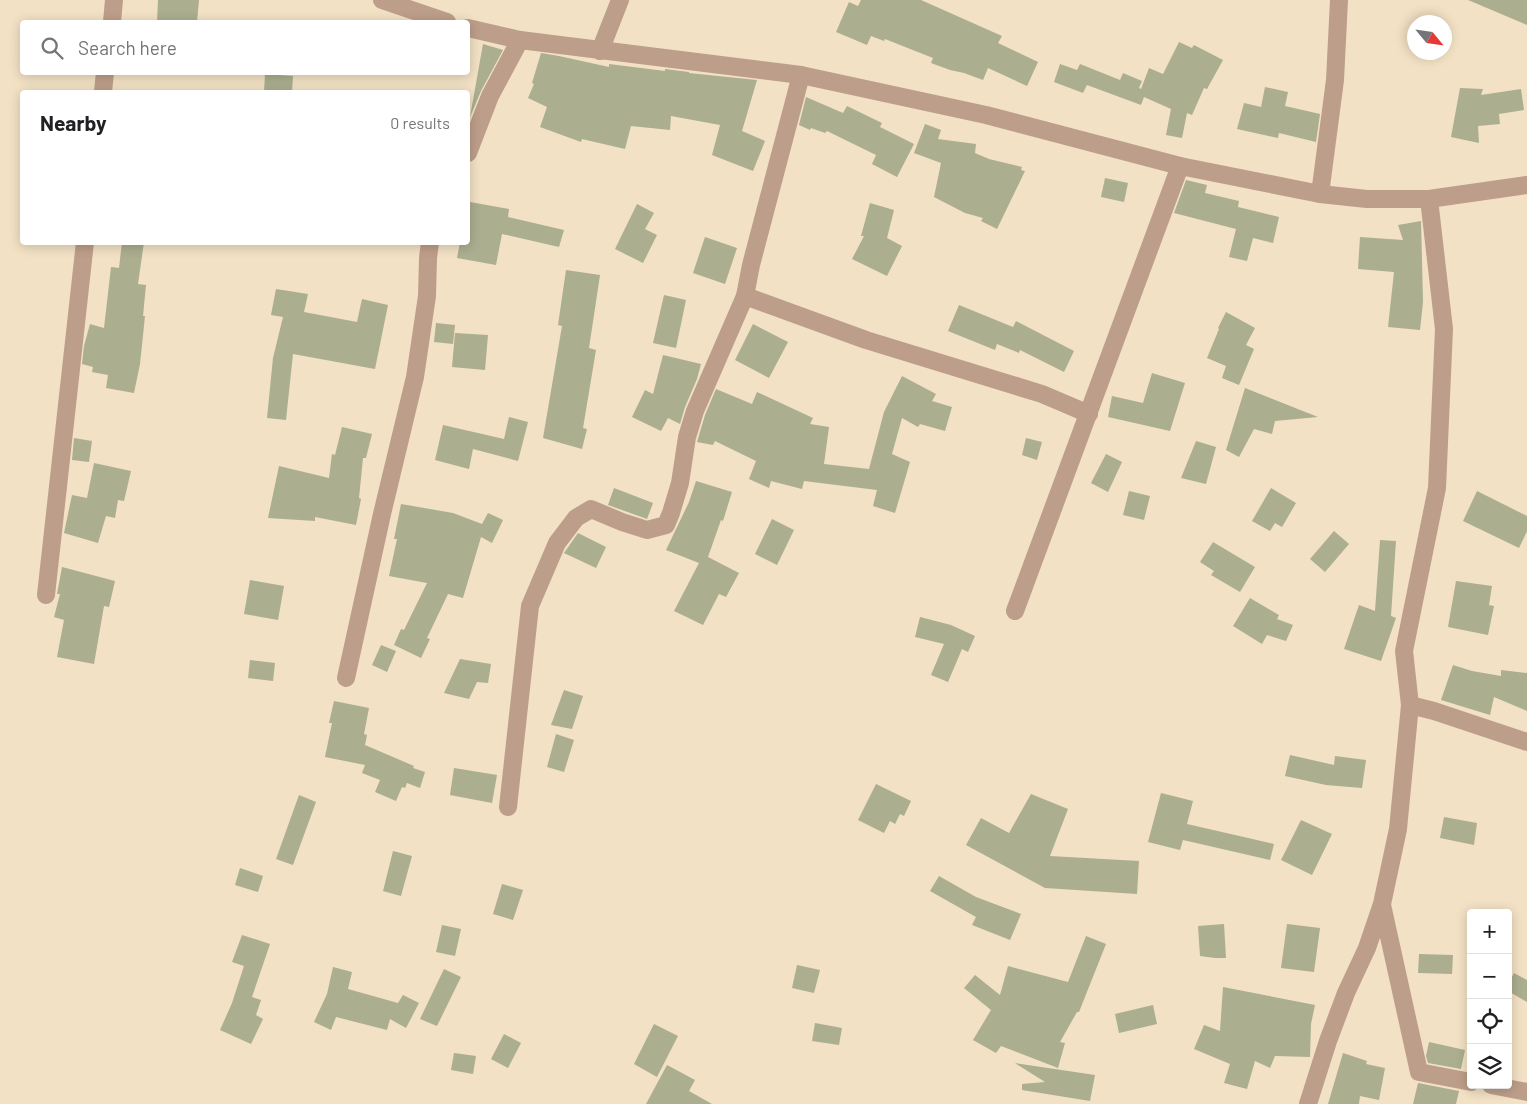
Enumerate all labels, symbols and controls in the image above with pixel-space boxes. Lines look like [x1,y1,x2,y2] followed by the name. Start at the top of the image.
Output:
[1407,15,1452,60] north arrow
[20,20,470,75] search box
[38,34,66,62] icon: search
[78,36,177,59] text: Search here
[40,110,106,135] text: Nearby
[390,113,450,132] text: 0 results
[1467,909,1512,1089] map controls
[1467,909,1512,954] button: +
[1467,954,1512,999] button: −
[1467,999,1512,1044] button: locate
[1467,1044,1512,1089] button: layers

